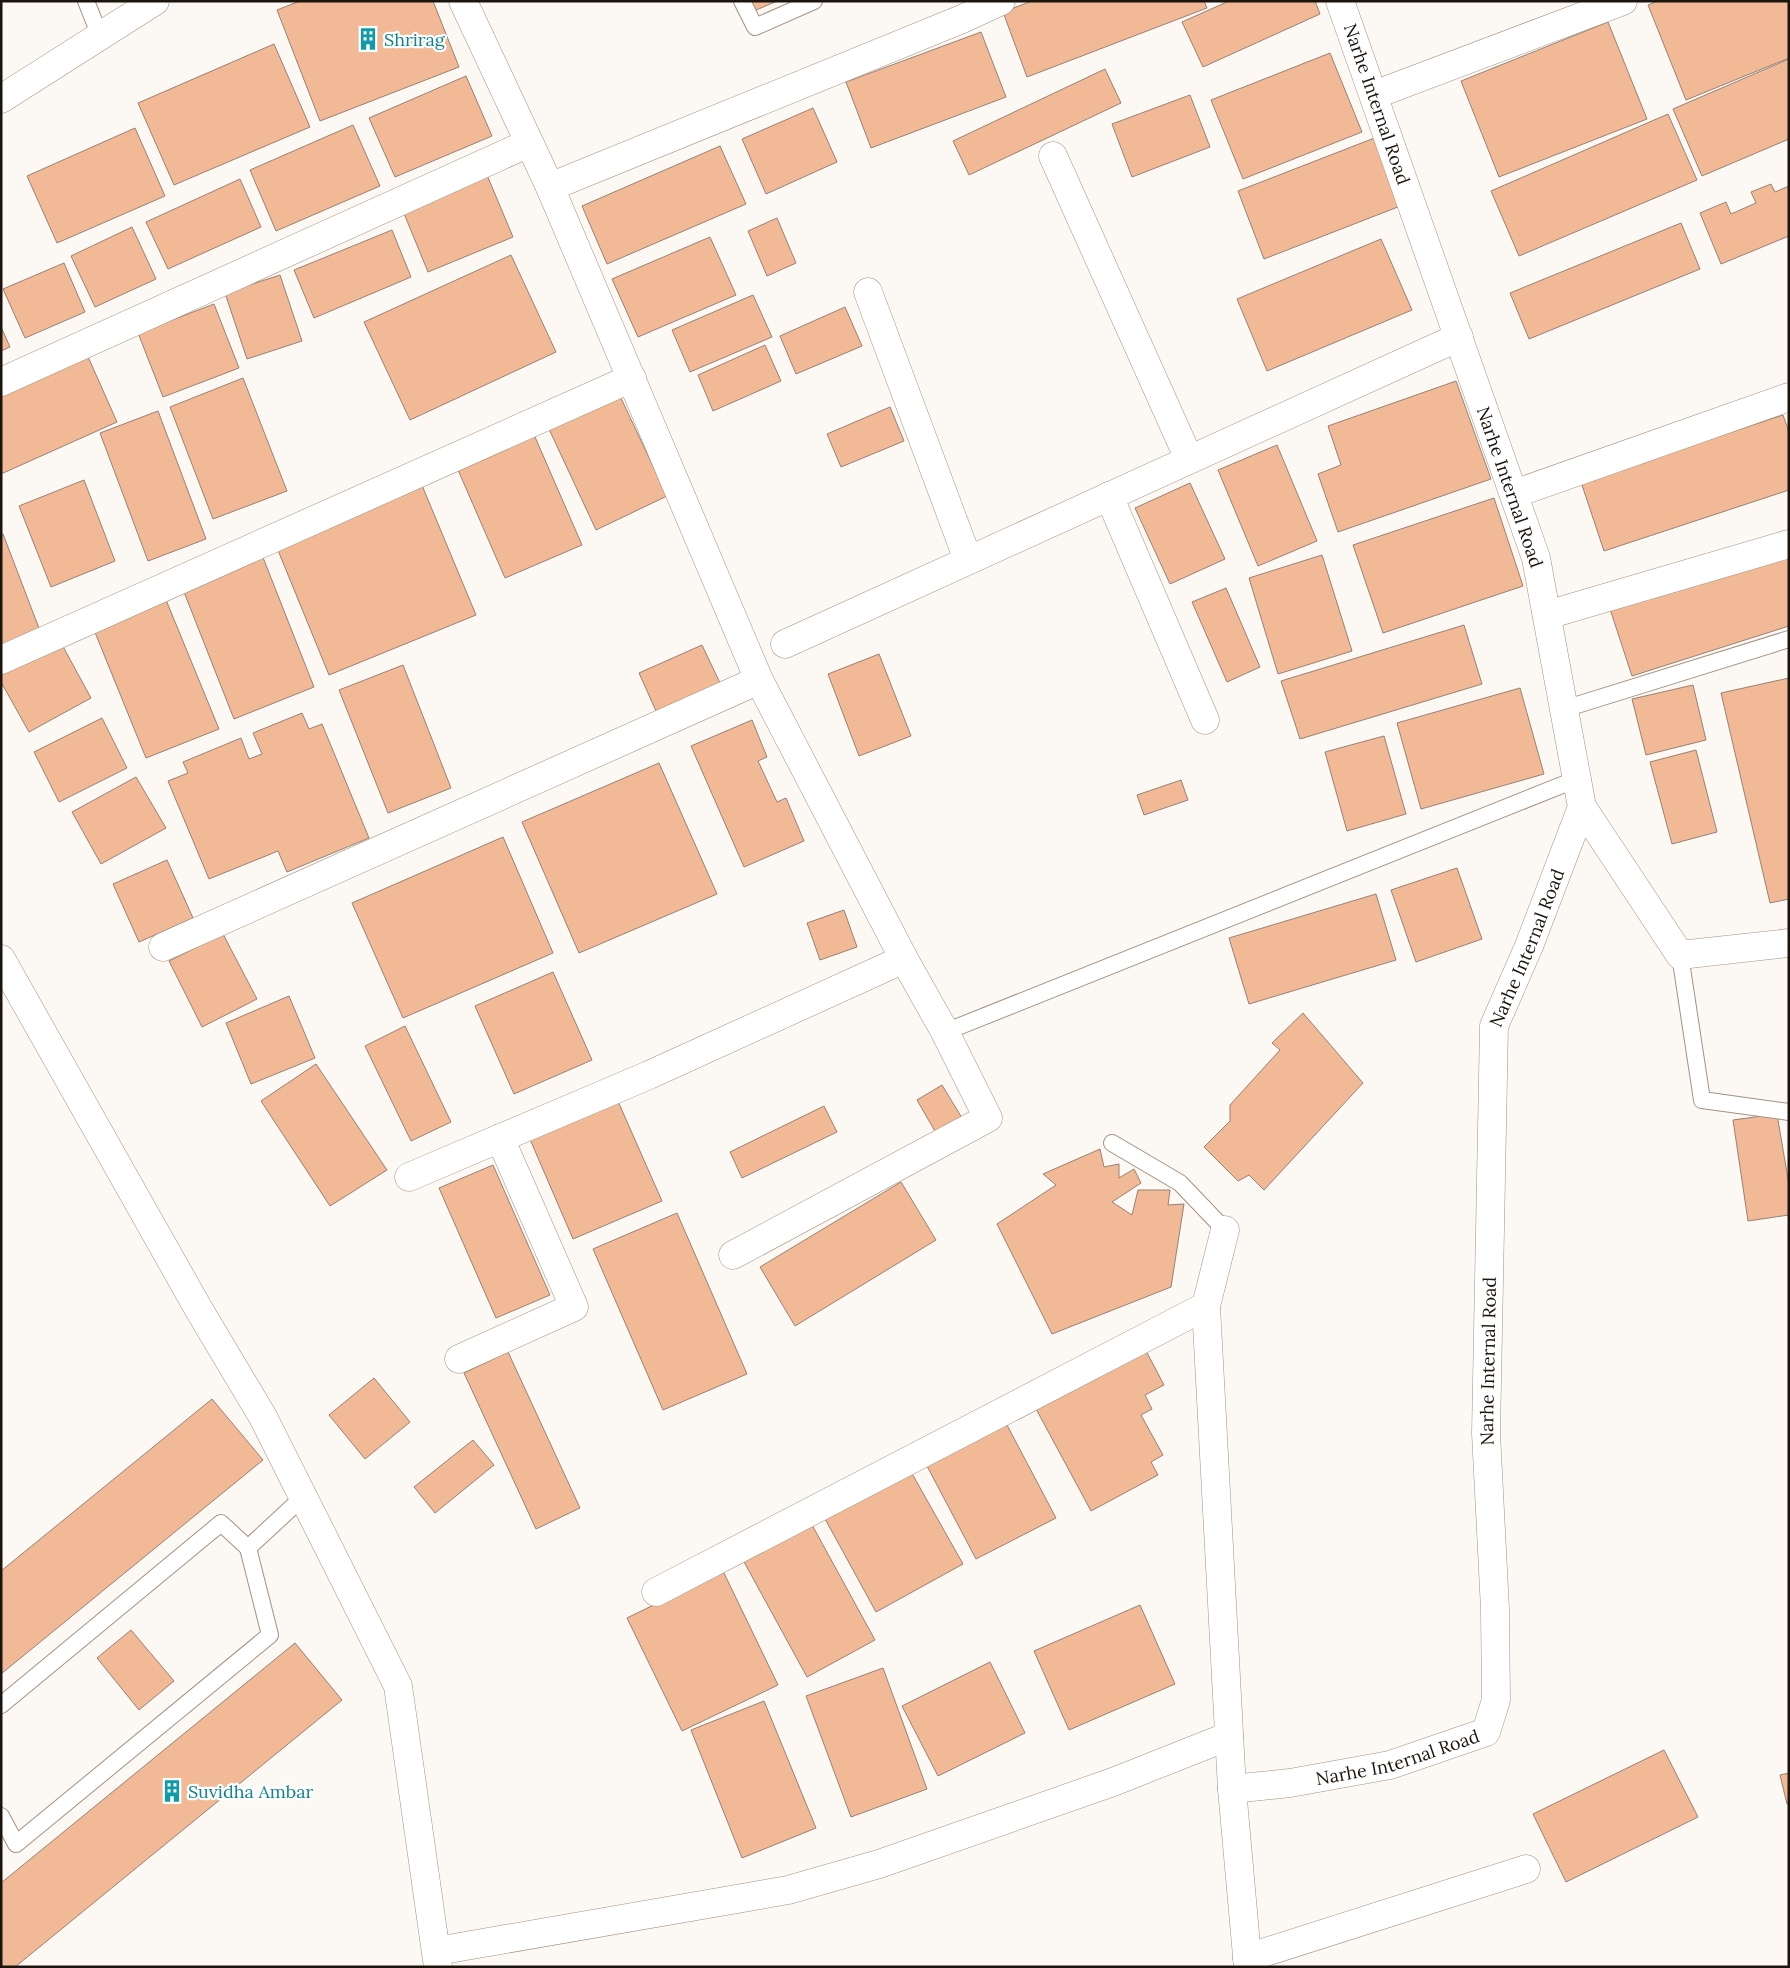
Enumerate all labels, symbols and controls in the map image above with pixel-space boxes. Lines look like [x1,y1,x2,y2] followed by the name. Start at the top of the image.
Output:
[1339,21,1415,188] street label: Narhe Internal Road
[355,26,381,52] building icon: Shrirag
[384,28,446,51] place label: Shrirag
[1472,404,1548,571] street label: Narhe Internal Road
[1484,865,1569,1030] street label: Narhe Internal Road
[1474,1276,1501,1446] street label: Narhe Internal Road
[1314,1724,1482,1790] street label: Narhe Internal Road
[159,1778,185,1804] building icon: Suvidha Ambar
[188,1780,314,1803] place label: Suvidha Ambar

